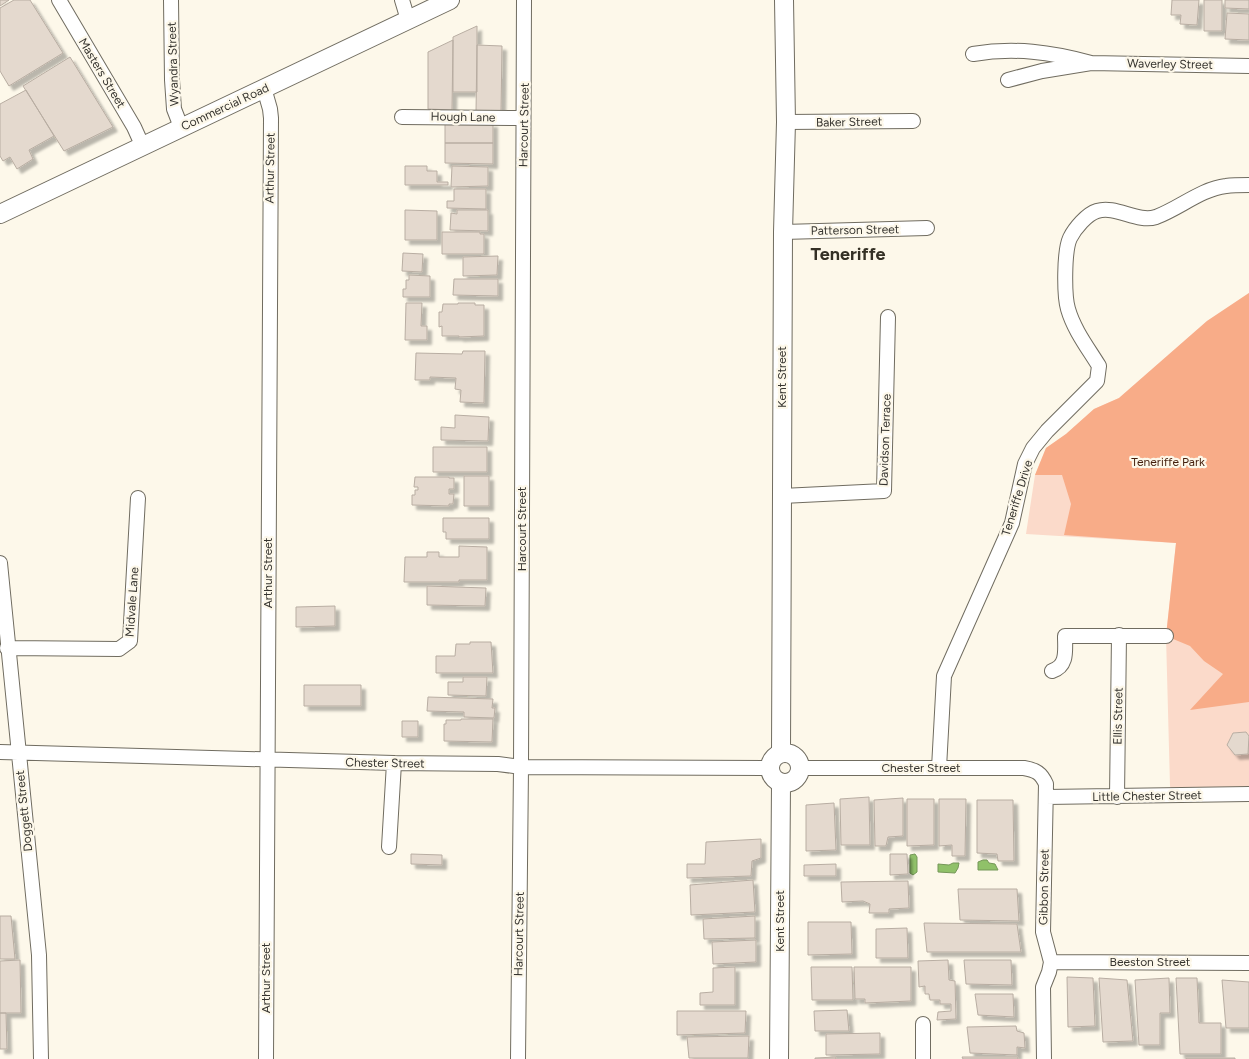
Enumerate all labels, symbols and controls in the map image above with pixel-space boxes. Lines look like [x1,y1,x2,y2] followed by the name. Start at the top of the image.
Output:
[165,21,181,106] street label: Wyandra Street
[76,35,129,111] street label: Masters Street
[1127,56,1213,72] street label: Waverley Street
[179,81,271,133] street label: Commercial Road
[516,82,532,167] street label: Harcourt Street
[430,109,496,125] street label: Hough Lane
[816,114,883,130] street label: Baker Street
[262,132,278,203] street label: Arthur Street
[811,222,900,238] street label: Patterson Street
[811,243,885,265] district label: Teneriffe
[775,346,789,408] street label: Kent Street
[876,393,894,486] street label: Davidson Terrace
[1131,455,1205,469] park label: Teneriffe Park
[999,458,1035,538] street label: Teneriffe Drive
[515,486,529,571] street label: Harcourt Street
[261,537,275,608] street label: Arthur Street
[123,566,141,637] street label: Midvale Lane
[1111,687,1126,745] street label: Ellis Street
[345,755,425,771] street label: Chester Street
[881,761,961,775] street label: Chester Street
[13,769,35,852] street label: Doggett Street
[1092,788,1202,804] street label: Little Chester Street
[1036,848,1052,925] street label: Gibbon Street
[773,890,787,952] street label: Kent Street
[511,891,527,976] street label: Harcourt Street
[259,942,273,1013] street label: Arthur Street
[1110,955,1191,969] street label: Beeston Street

